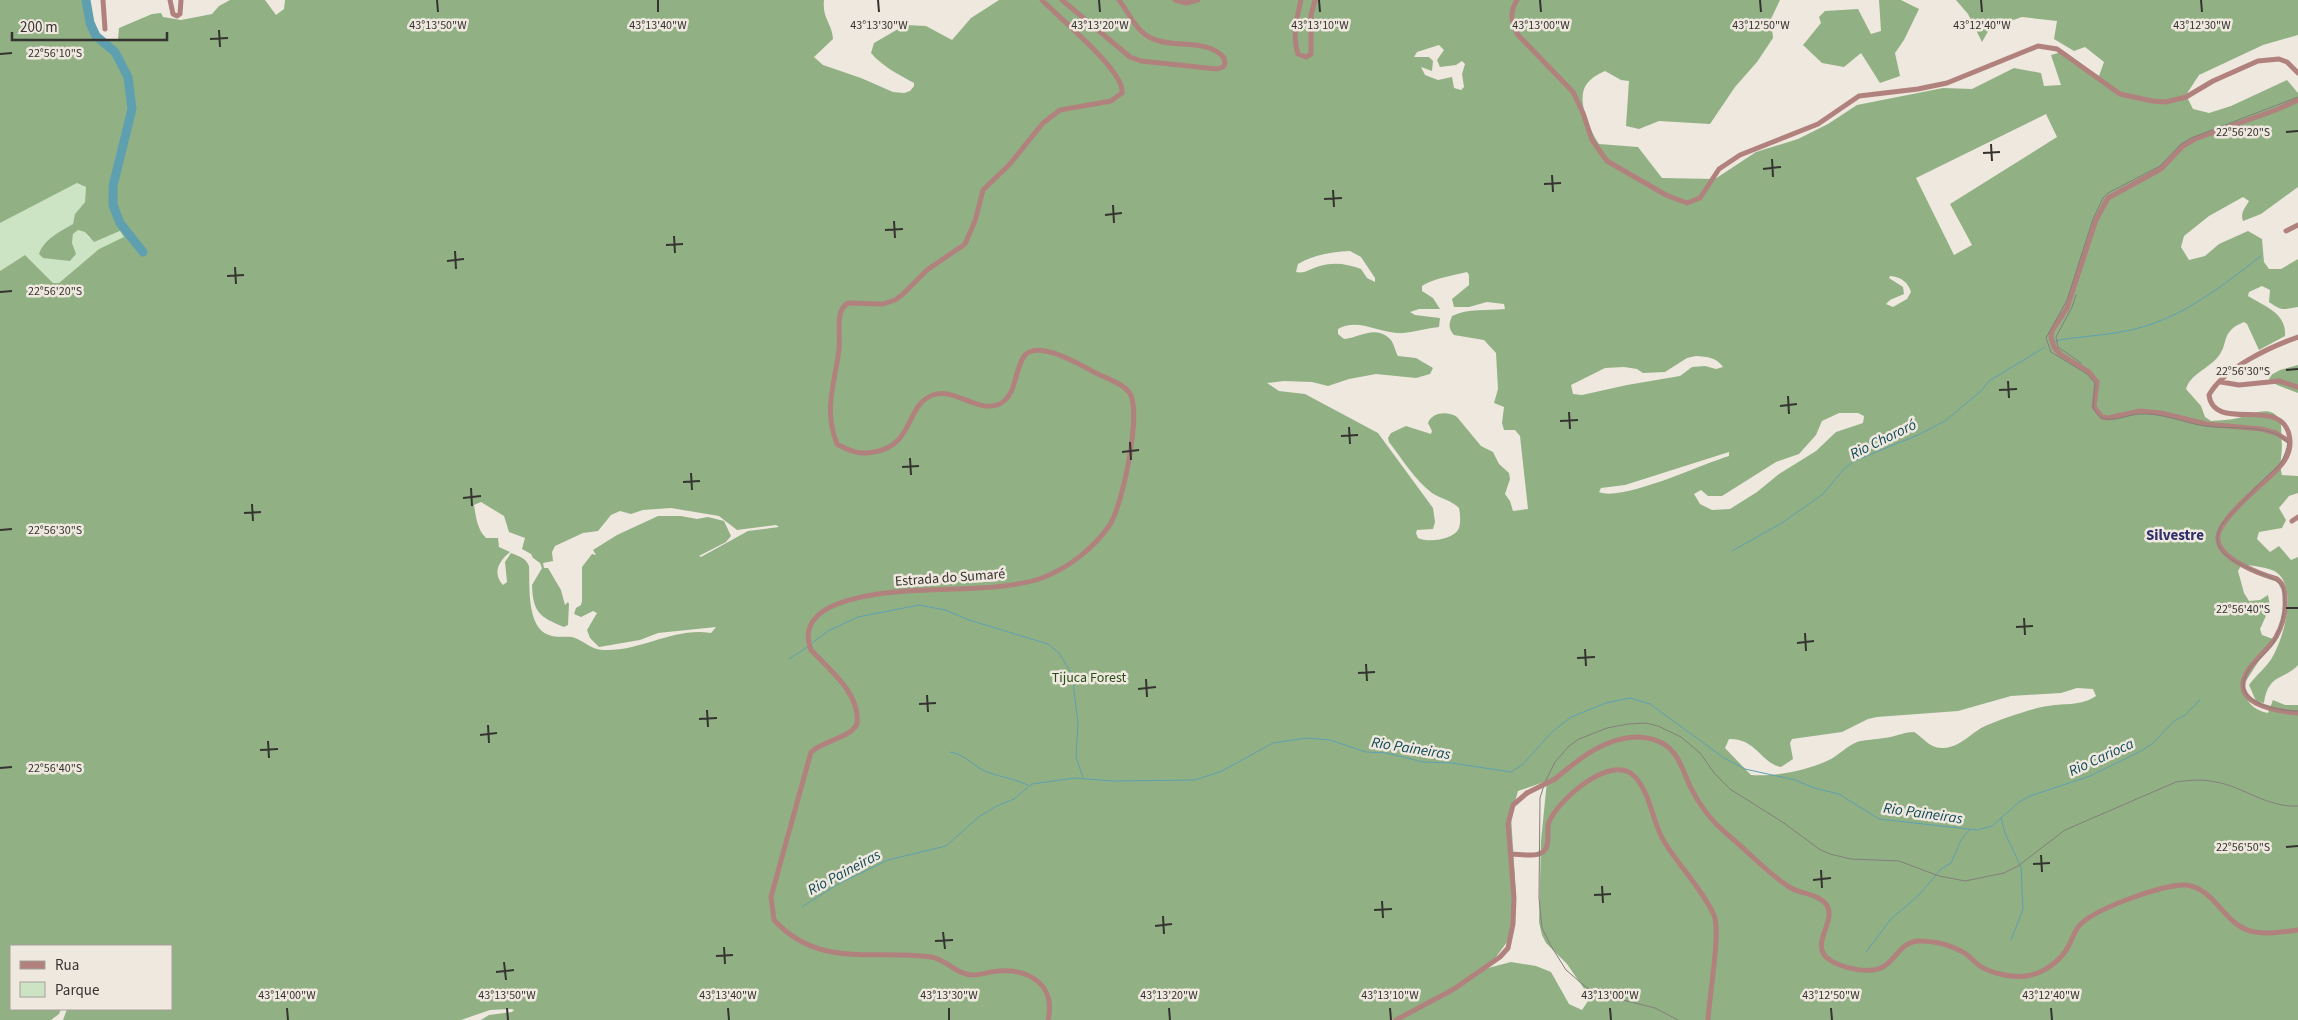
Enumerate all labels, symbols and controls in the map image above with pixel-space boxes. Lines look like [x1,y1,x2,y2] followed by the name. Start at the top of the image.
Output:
[12,10,168,42] scale bar
[20,17,58,38] text: 200 m
[409,17,467,34] text: 43°13'50"W
[629,17,687,34] text: 43°13'40"W
[850,17,908,34] text: 43°13'30"W
[1071,17,1129,34] text: 43°13'20"W
[1291,17,1349,34] text: 43°13'10"W
[1512,17,1570,34] text: 43°13'00"W
[1732,17,1790,34] text: 43°12'50"W
[1953,17,2011,34] text: 43°12'40"W
[2173,17,2231,34] text: 43°12'30"W
[28,45,82,62] text: 22°56'10"S
[2216,124,2270,141] text: 22°56'20"S
[28,283,82,300] text: 22°56'20"S
[2216,363,2270,380] text: 22°56'30"S
[1846,414,1920,465] water label: Rio Chororó
[28,522,82,539] text: 22°56'30"S
[2146,525,2204,546] district label: Silvestre
[894,564,1006,592] street label: Estrada do Sumaré
[2216,601,2270,618] text: 22°56'40"S
[1052,668,1126,688] park label: Tijuca Forest
[1370,732,1452,765] water label: Rio Paineiras
[2065,733,2137,782] water label: Rio Carioca
[28,760,82,777] text: 22°56'40"S
[1882,798,1964,829] water label: Rio Paineiras
[2216,839,2270,856] text: 22°56'50"S
[804,844,884,900] water label: Rio Paineiras
[10,945,172,1010] legend
[55,955,79,976] text: Rua
[55,980,99,1001] text: Parque
[258,987,316,1004] text: 43°14'00"W
[478,987,536,1004] text: 43°13'50"W
[699,987,757,1004] text: 43°13'40"W
[920,987,978,1004] text: 43°13'30"W
[1140,987,1198,1004] text: 43°13'20"W
[1361,987,1419,1004] text: 43°13'10"W
[1581,987,1639,1004] text: 43°13'00"W
[1802,987,1860,1004] text: 43°12'50"W
[2022,987,2080,1004] text: 43°12'40"W

